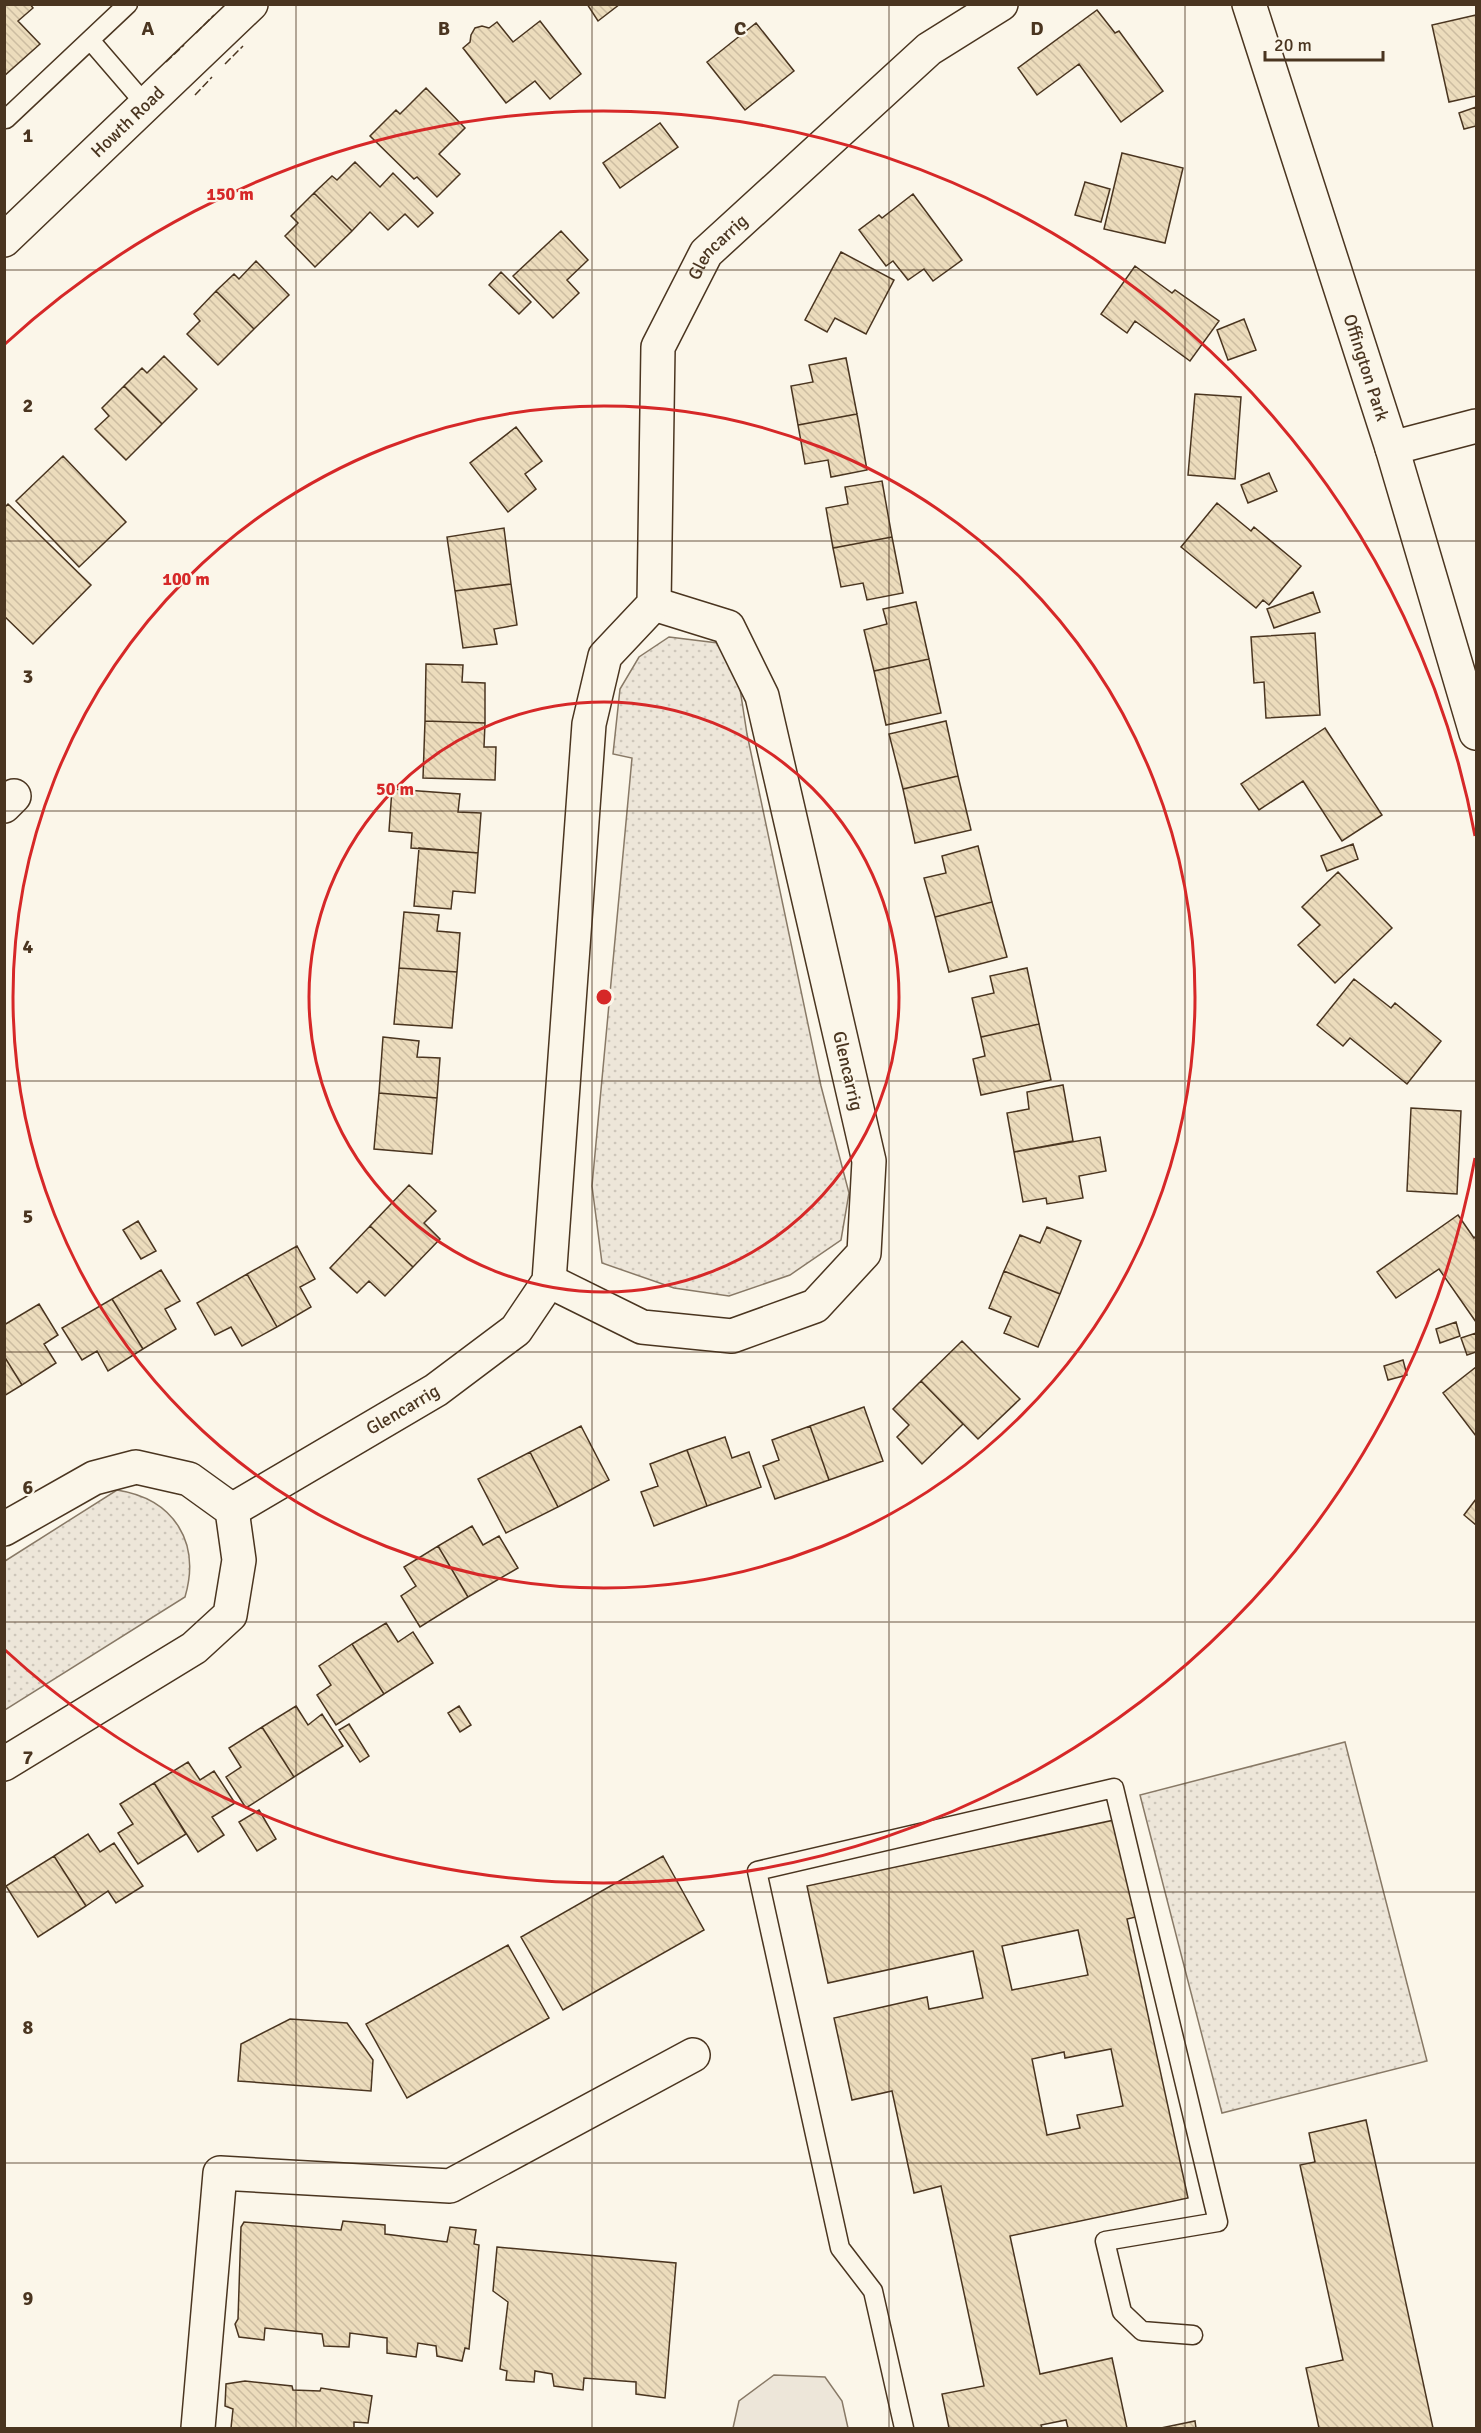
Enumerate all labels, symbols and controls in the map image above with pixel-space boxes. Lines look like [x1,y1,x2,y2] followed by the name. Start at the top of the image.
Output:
[142,16,155,41] text: A
[438,16,450,41] text: B
[734,16,746,41] text: C
[1030,16,1044,41] text: D
[1265,24,1384,62] scale bar
[1274,34,1312,56] text: 20 m
[86,82,169,162] street label: Howth Road
[23,123,34,148] text: 1
[206,183,254,205] text: 150 m
[683,209,752,284] street label: Glencarrig
[1339,311,1394,424] street label: Offington Park
[23,393,33,418] text: 2
[162,568,210,590] text: 100 m
[23,664,33,689] text: 3
[376,778,414,800] text: 50 m
[23,934,34,959] text: 4
[594,987,614,1007] centre of rings
[828,1029,868,1113] street label: Glencarrig
[23,1204,33,1229] text: 5
[362,1380,443,1440] street label: Glencarrig
[23,1475,34,1500] text: 6
[23,1745,34,1770] text: 7
[23,2015,34,2040] text: 8
[23,2286,34,2311] text: 9

